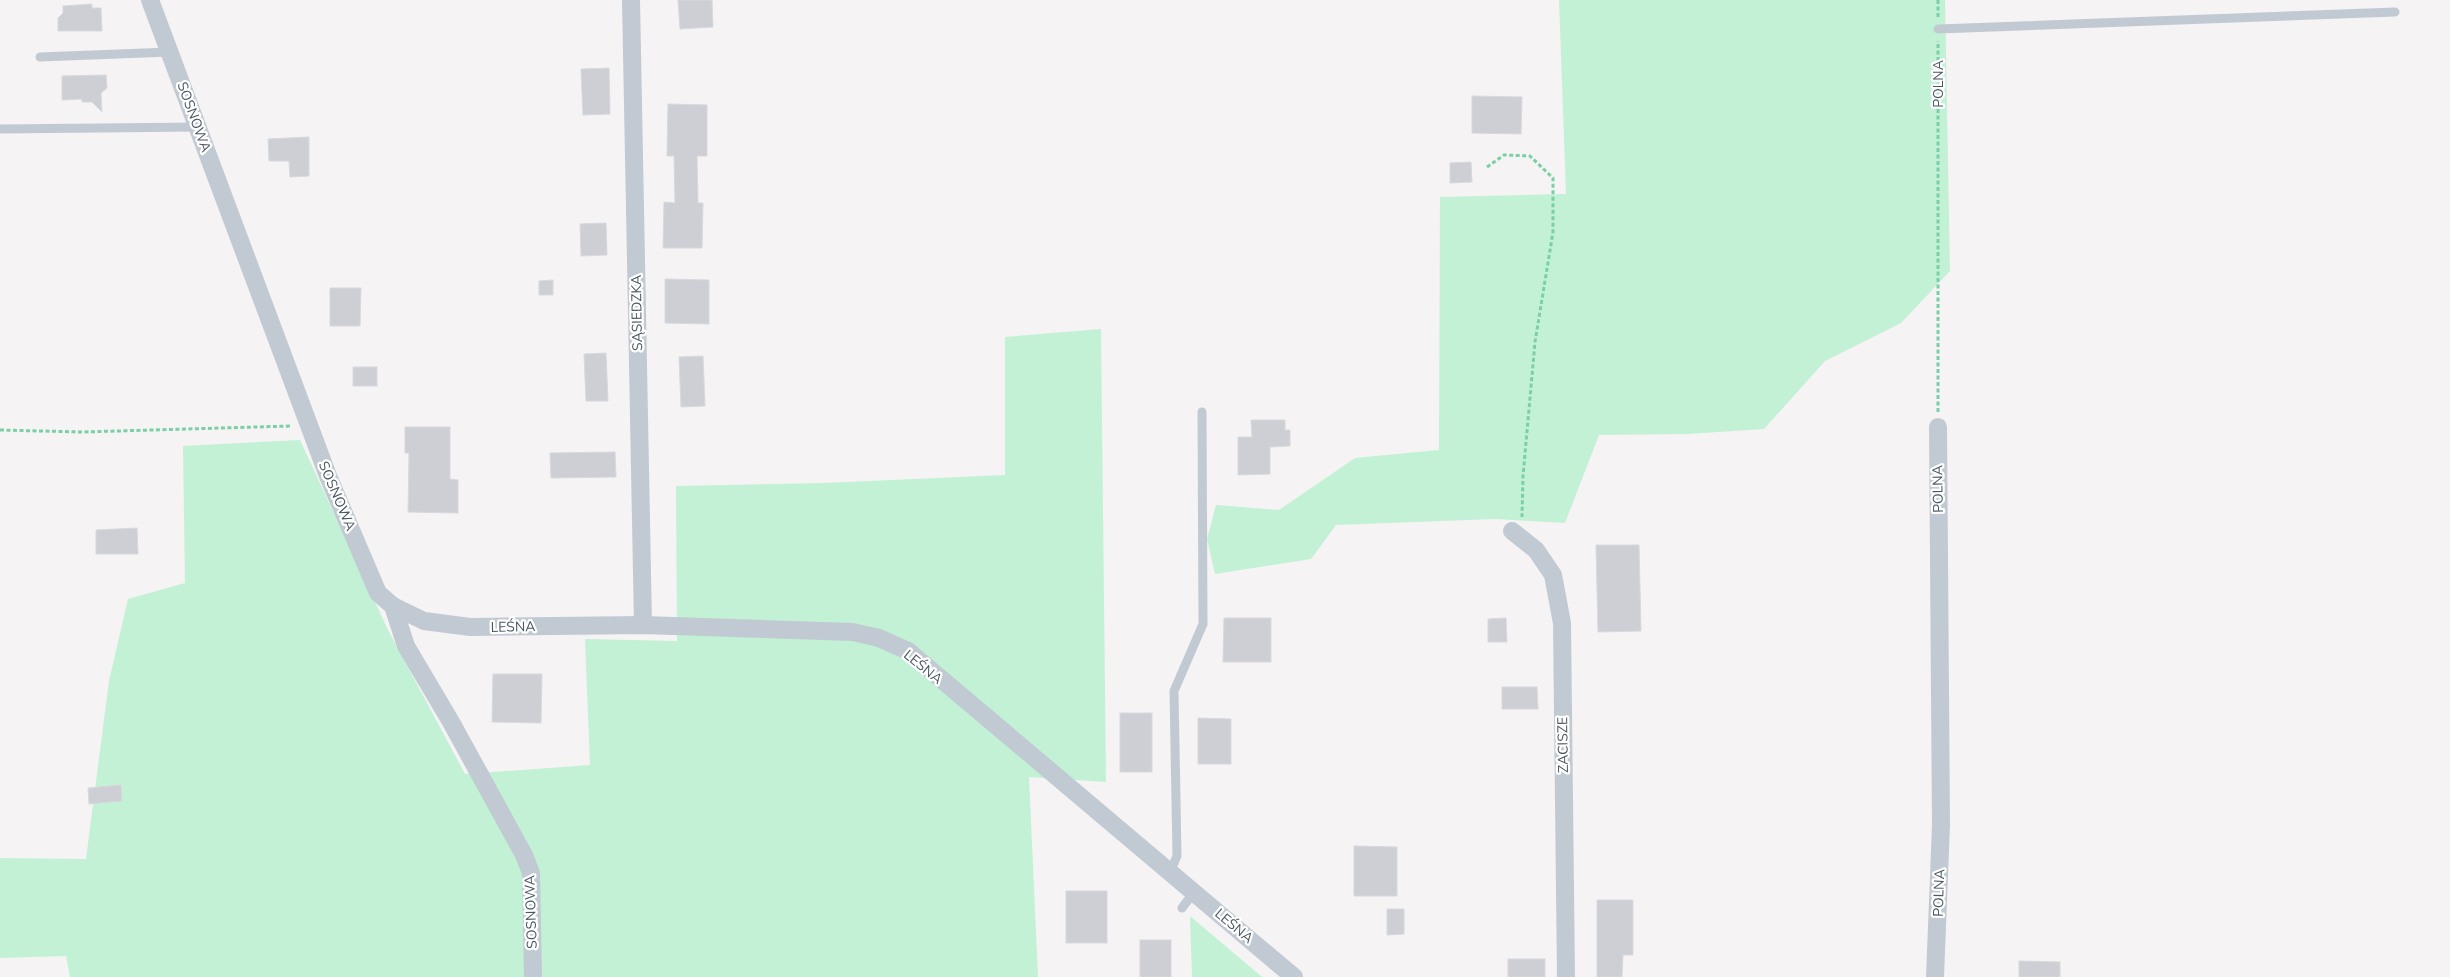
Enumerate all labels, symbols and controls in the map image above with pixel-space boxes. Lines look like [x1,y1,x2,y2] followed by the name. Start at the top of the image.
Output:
[1929,60,1948,108] street label: POLNA
[172,79,216,155] street label: SOSNOWA
[627,275,647,351] street label: SĄSIEDZKA
[314,458,360,534] street label: SOSNOWA
[1928,465,1948,513] street label: POLNA
[490,617,536,637] street label: LEŚNA
[900,646,946,688] street label: LEŚNA
[1553,717,1573,773] street label: ZACISZE
[1929,869,1949,917] street label: POLNA
[520,875,542,949] street label: SOSNOWA
[1211,904,1257,948] street label: LEŚNA

